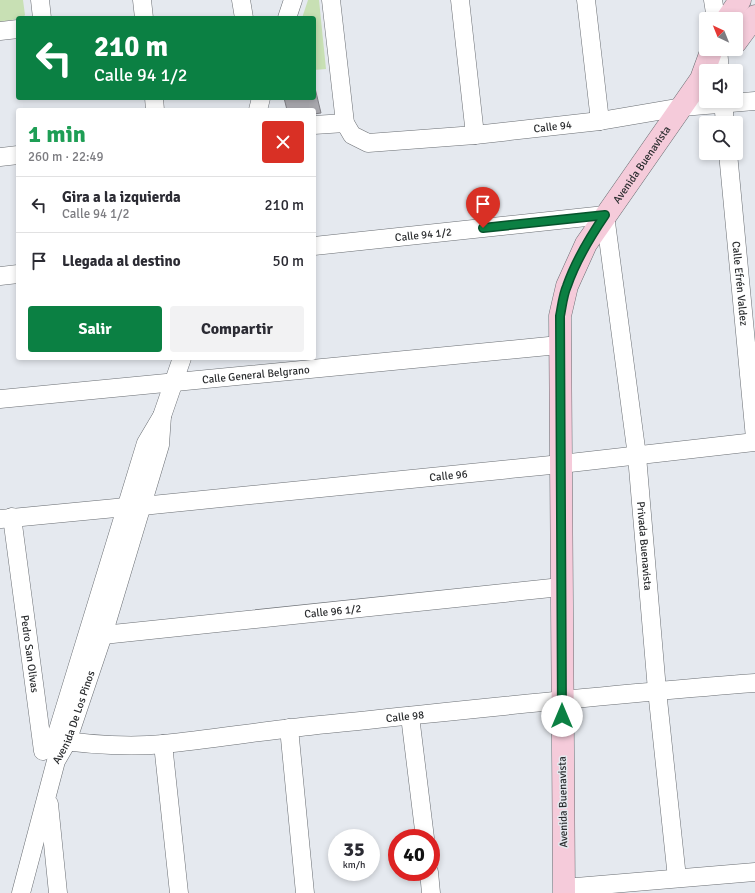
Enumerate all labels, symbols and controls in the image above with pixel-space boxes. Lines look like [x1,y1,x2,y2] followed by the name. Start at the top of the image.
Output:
[699,12,743,56] north arrow
[699,12,743,160] map controls
[94,30,168,64] text: 210 m
[28,32,80,84] icon: left
[94,64,187,86] text: Calle 94 1/2
[699,64,743,108] button: sound
[699,116,743,160] button: search
[533,118,572,135] street label: Calle 94
[28,119,86,149] text: 1 min
[262,121,304,163] button: close
[610,123,673,206] street label: Avenida Buenavista
[28,149,104,165] text: 260 m · 22:49
[466,187,500,228] pin
[62,188,181,206] text: Gira a la izquierda
[472,193,494,215] icon: arrive
[28,194,50,216] icon: left
[264,196,304,214] text: 210 m
[62,206,130,222] text: Calle 94 1/2
[394,225,453,244] street label: Calle 94 1/2
[730,240,751,326] street label: Calle Efrén Valdez
[28,250,50,272] icon: arrive
[62,252,181,270] text: Llegada al destino
[273,252,304,270] text: 50 m
[28,306,162,352] button: Salir
[170,306,304,352] button: Compartir
[201,363,311,386] street label: Calle General Belgrano
[429,467,468,484] street label: Calle 96
[634,501,655,591] street label: Privada Buenavista
[304,601,362,620] street label: Calle 96 1/2
[19,614,42,694] street label: Pedro San Olivas
[49,669,97,766] street label: Avenida De Los Pinos
[541,695,583,737] position arrow
[385,708,425,725] street label: Calle 98
[556,756,570,848] street label: Avenida Buenavista
[388,829,440,881] speed limit sign: 40
[343,837,365,862] text: 35
[343,859,365,871] text: km/h

